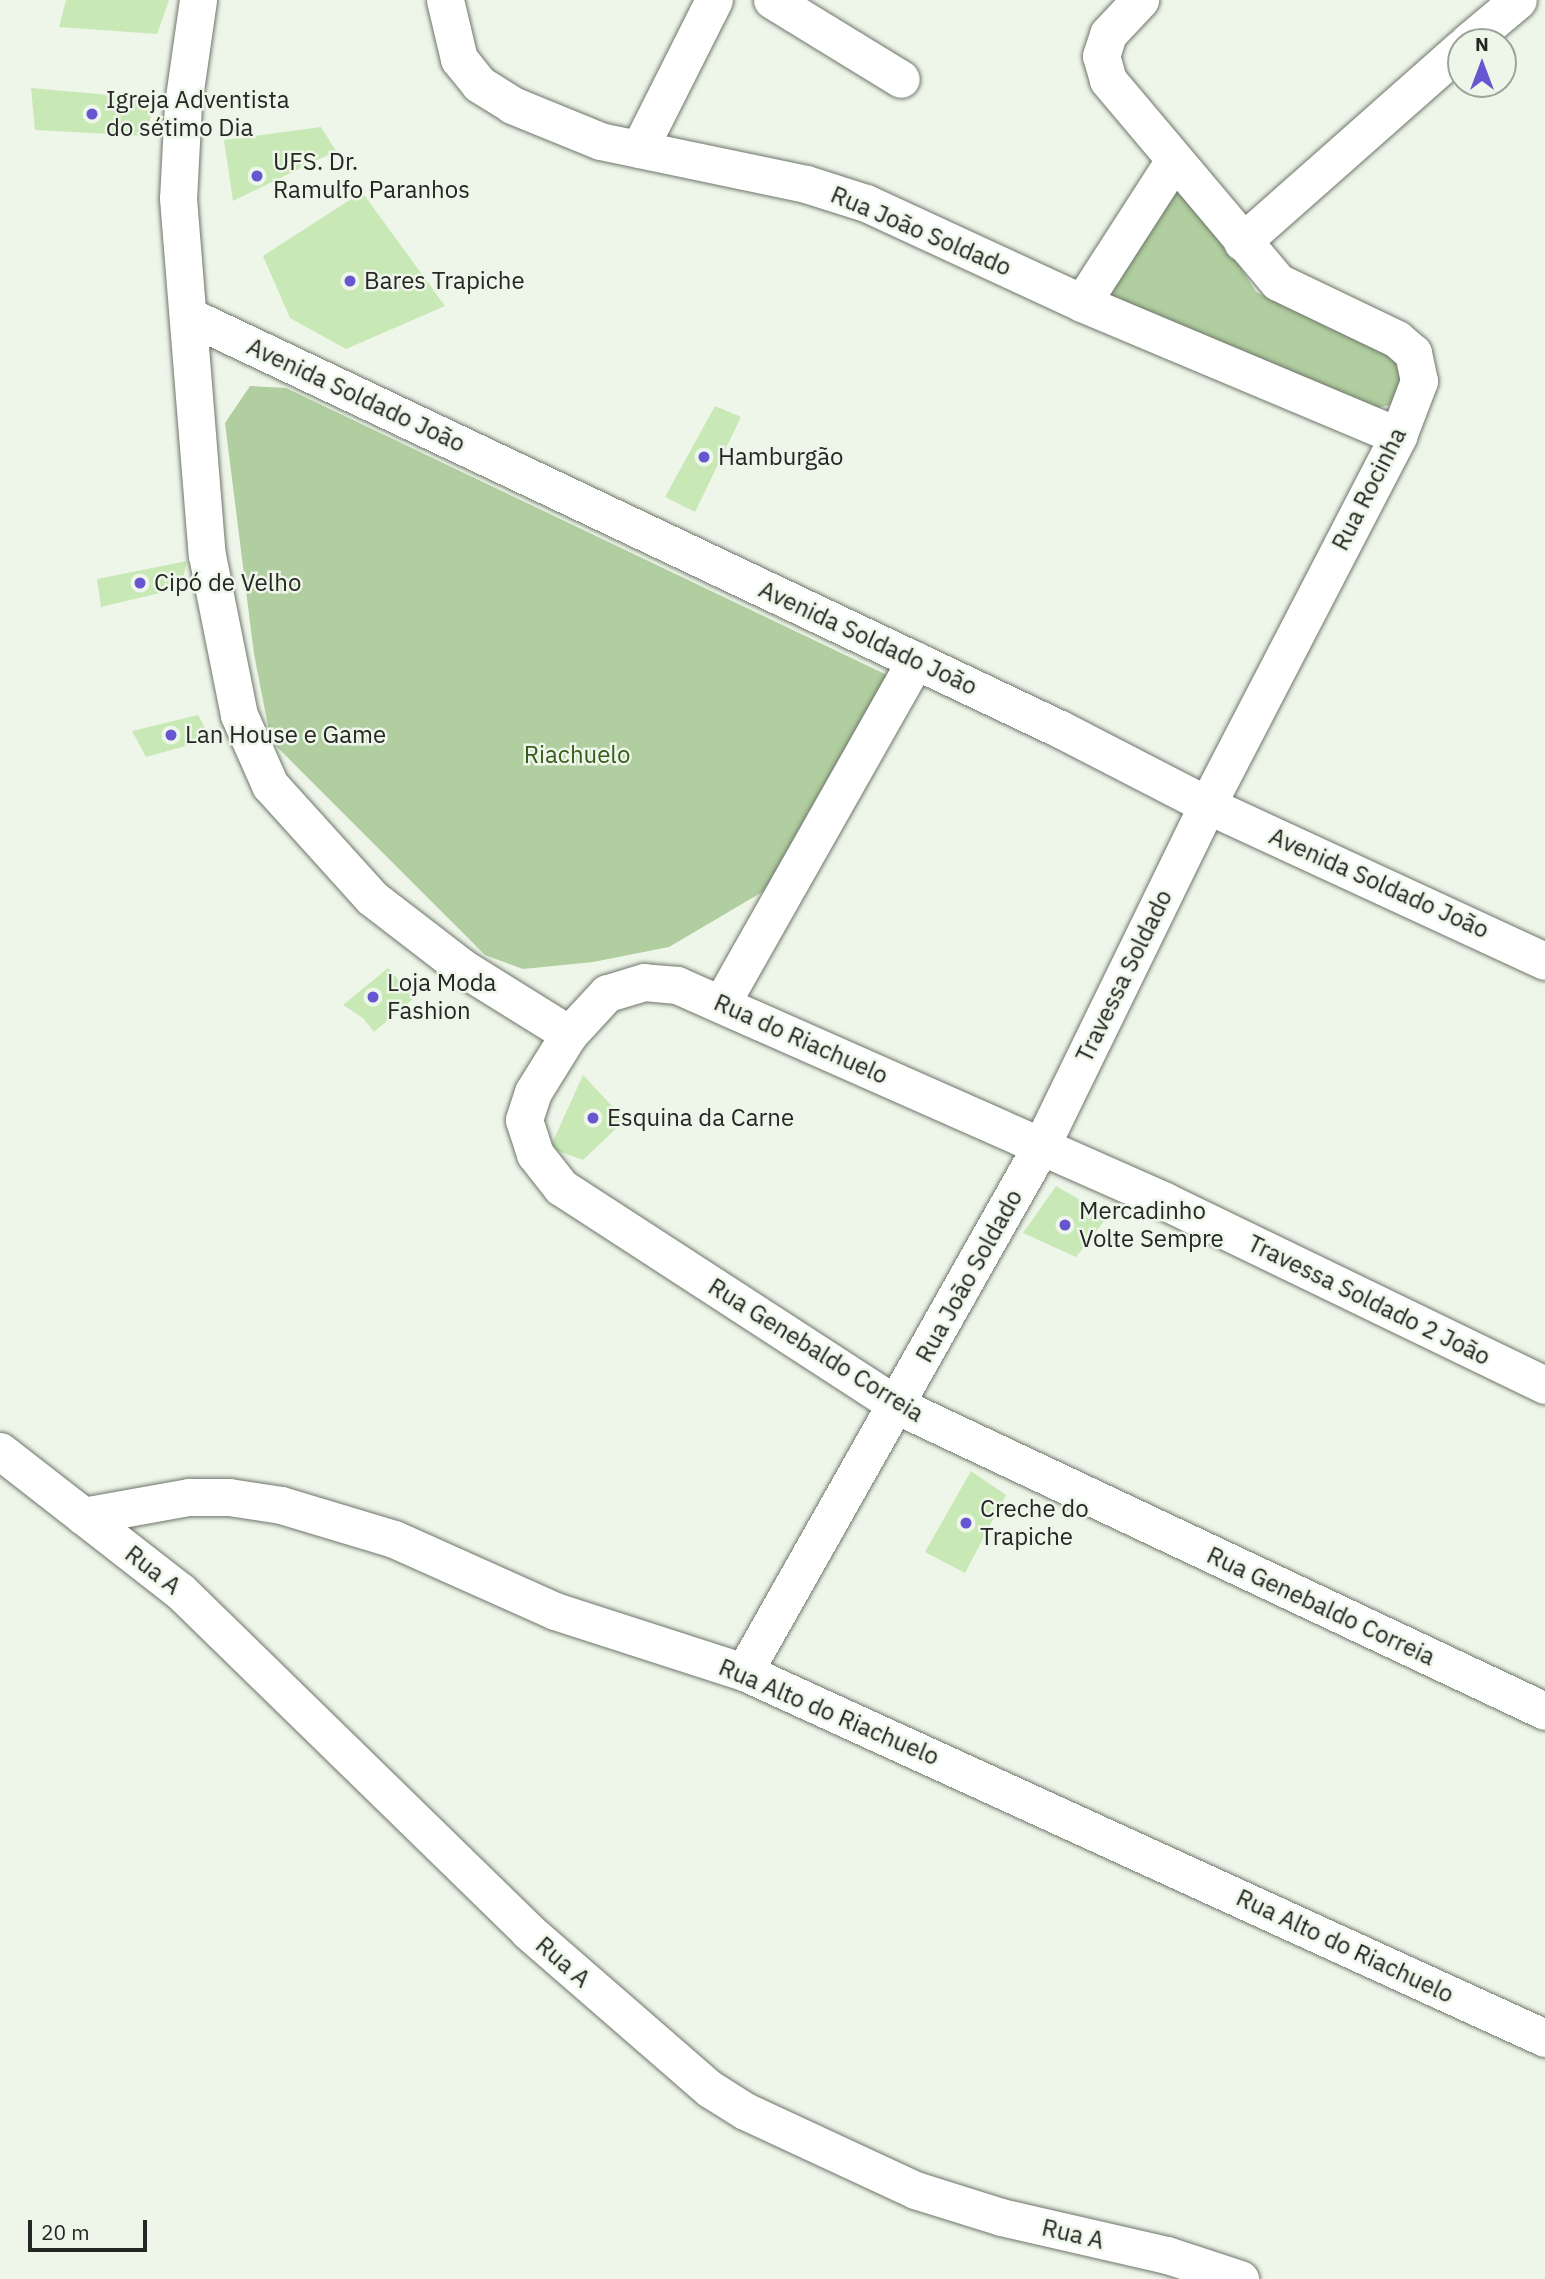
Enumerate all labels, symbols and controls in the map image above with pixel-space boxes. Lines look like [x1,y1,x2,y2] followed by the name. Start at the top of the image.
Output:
[1447,28,1517,98] north arrow
[1475,32,1489,56] text: N
[106,86,290,142] place label: Igreja Adventista do sétimo Dia
[84,106,100,122] marker: Igreja Adventista do sétimo Dia
[273,148,470,204] place label: UFS. Dr. Ramulfo Paranhos
[247,166,267,186] marker: UFS. Dr. Ramulfo Paranhos
[827,180,1015,282] street label: Rua João Soldado
[364,267,525,295] place label: Bares Trapiche
[342,273,358,289] marker: Bares Trapiche
[242,332,470,458] street label: Avenida Soldado João
[1326,423,1412,555] street label: Rua Rocinha
[718,443,843,471] place label: Hamburgão
[696,449,712,465] marker: Hamburgão
[154,569,301,597] place label: Cipó de Velho
[132,575,148,591] marker: Cipó de Velho
[754,575,982,701] street label: Avenida Soldado João
[185,721,386,749] place label: Lan House e Game
[163,727,179,743] marker: Lan House e Game
[524,741,630,769] park label: Riachuelo
[1265,822,1493,944] street label: Avenida Soldado João
[1070,885,1178,1067] street label: Travessa Soldado
[387,969,496,1025] place label: Loja Moda Fashion
[710,988,892,1090] street label: Rua do Riachuelo
[365,989,381,1005] marker: Loja Moda Fashion
[607,1104,794,1132] place label: Esquina da Carne
[585,1110,601,1126] marker: Esquina da Carne
[910,1185,1028,1367] street label: Rua João Soldado
[1079,1197,1224,1253] place label: Mercadinho Volte Sempre
[1057,1217,1073,1233] marker: Mercadinho Volte Sempre
[1243,1229,1495,1371] street label: Travessa Soldado 2 João
[703,1272,929,1428] street label: Rua Genebaldo Correia
[980,1495,1089,1551] place label: Creche do Trapiche
[958,1515,974,1531] marker: Creche do Trapiche
[119,1539,187,1601] street label: Rua A
[1202,1540,1440,1672] street label: Rua Genebaldo Correia
[715,1653,943,1771] street label: Rua Alto do Riachuelo
[1232,1883,1458,2009] street label: Rua Alto do Riachuelo
[530,1931,596,1993] street label: Rua A
[32,2206,150,2250] scale bar
[1039,2213,1107,2255] street label: Rua A
[41,2218,90,2246] text: 20 m

